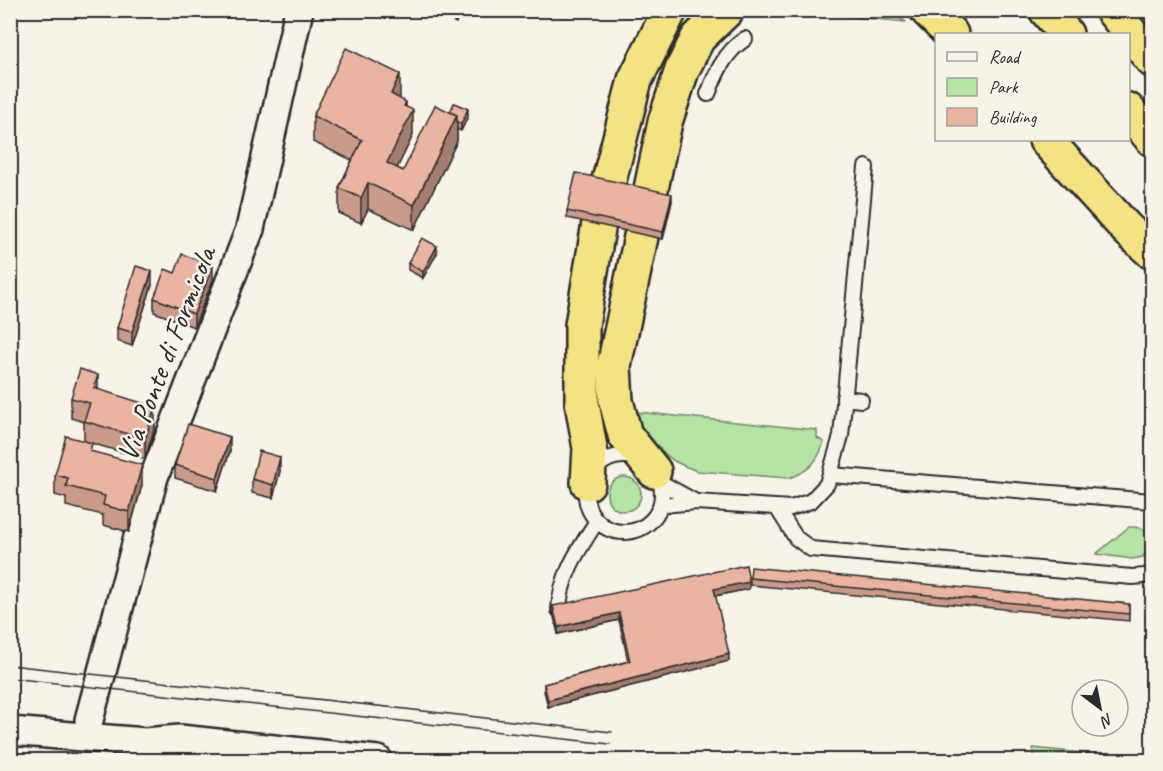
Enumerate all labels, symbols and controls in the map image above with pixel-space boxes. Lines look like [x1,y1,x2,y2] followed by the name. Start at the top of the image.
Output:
[935,33,1130,141] legend
[989,46,1022,68] text: Road
[989,76,1019,98] text: Park
[989,106,1038,128] text: Building
[108,239,225,466] street label: Via Ponte di Formicola
[1070,678,1130,738] north arrow
[1095,709,1117,733] text: N

